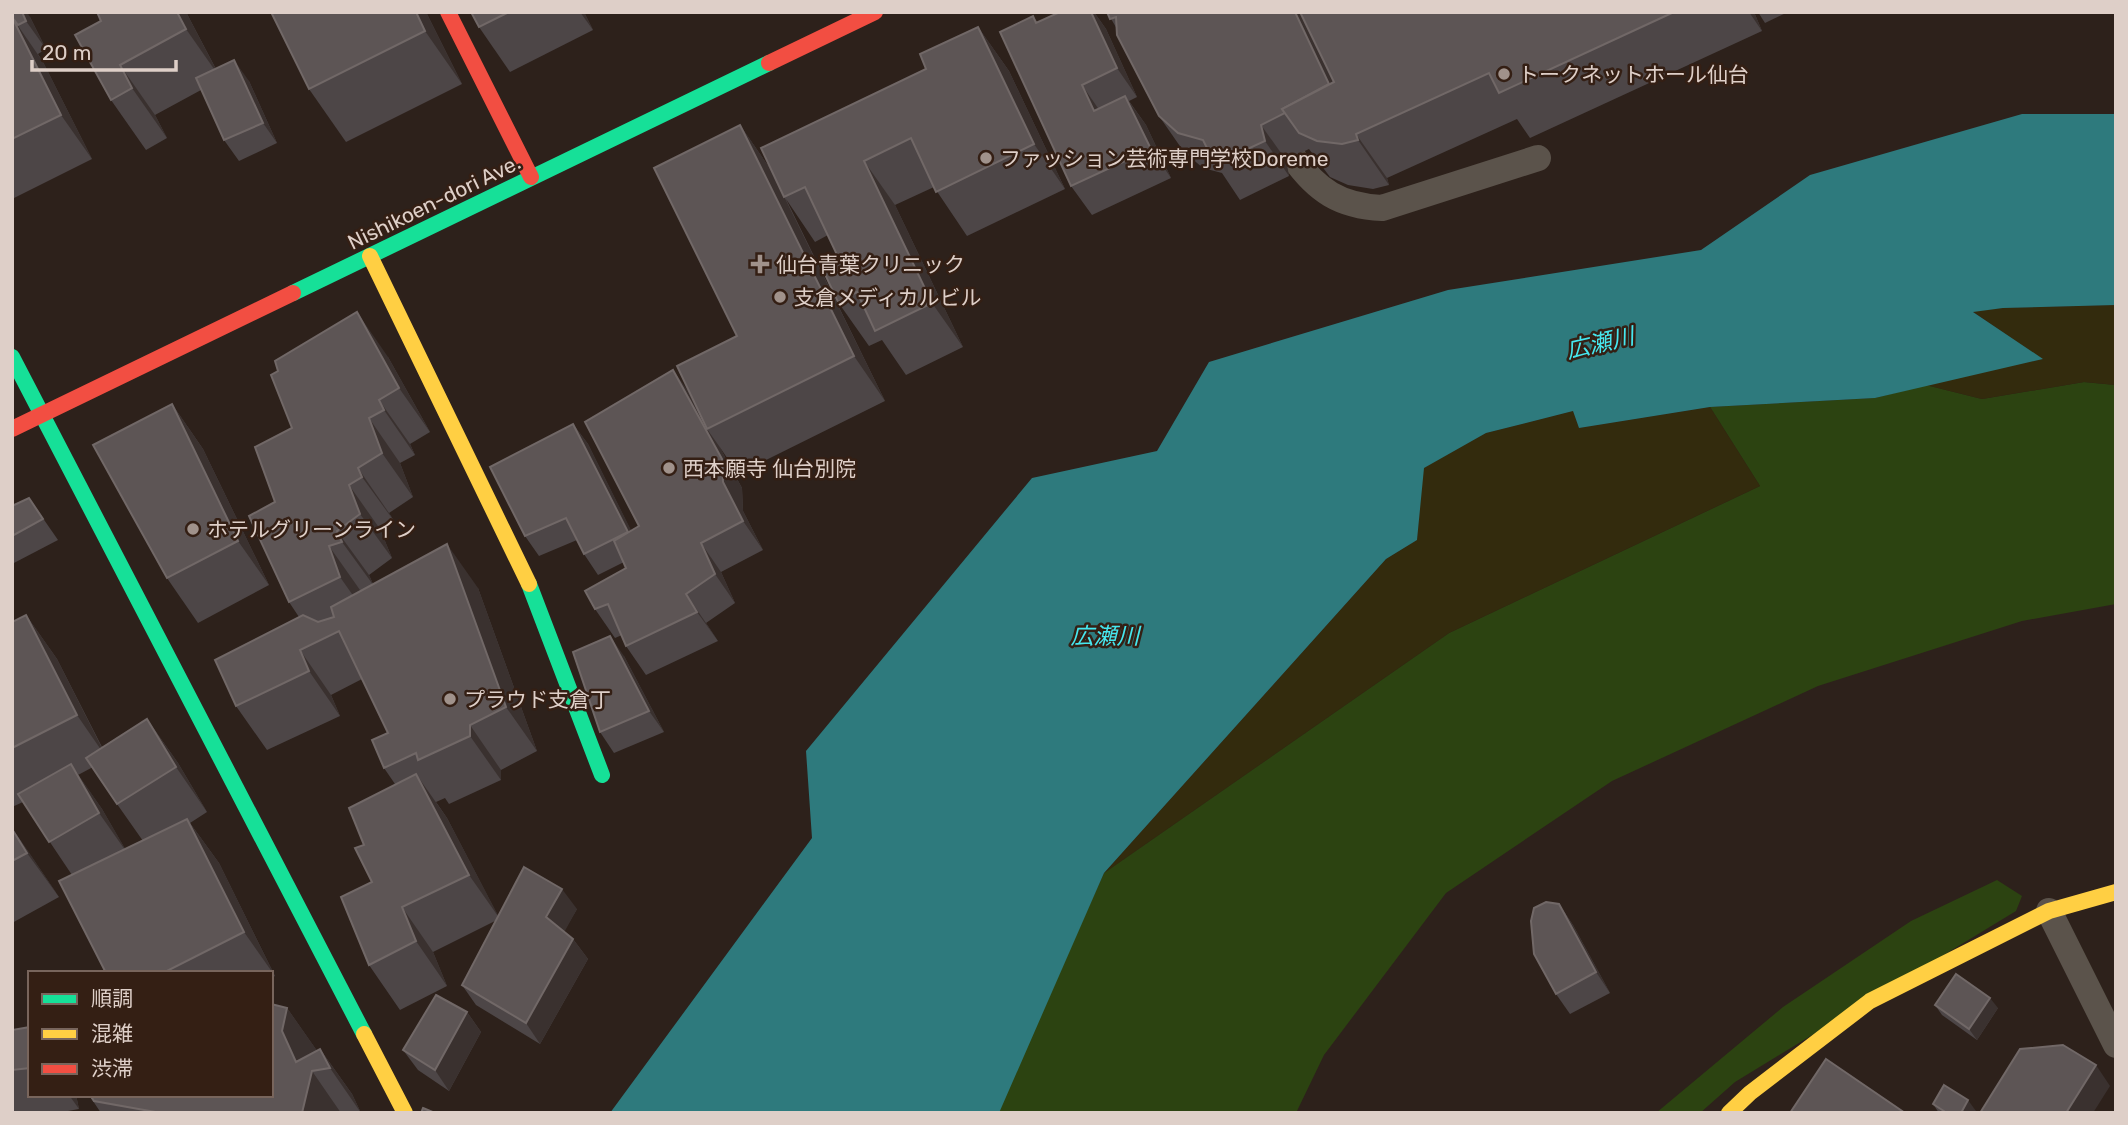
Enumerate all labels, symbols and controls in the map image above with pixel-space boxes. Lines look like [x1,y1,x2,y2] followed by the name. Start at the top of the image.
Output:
[32,28,175,72] scale bar
[42,40,91,65] text: 20 m
[1518,62,1749,87] place label: トークネットホール仙台
[1496,66,1512,82] marker: トークネットホール仙台
[1000,146,1329,171] place label: ファッション芸術専門学校Doreme
[343,149,525,255] street label: Nishikoen-dori Ave.
[978,150,994,166] marker: ファッション芸術専門学校Doreme
[776,252,965,277] place label: 仙台青葉クリニック
[750,254,770,274] marker: 仙台青葉クリニック
[794,285,982,310] place label: 支倉メディカルビル
[772,289,788,305] marker: 支倉メディカルビル
[1563,321,1640,364] water label: 広瀬川
[683,456,856,481] place label: 西本願寺 仙台別院
[661,460,677,476] marker: 西本願寺 仙台別院
[207,517,416,542] place label: ホテルグリーンライン
[185,521,201,537] marker: ホテルグリーンライン
[1071,622,1143,650] water label: 広瀬川
[464,687,611,712] place label: プラウド支倉丁
[442,691,458,707] marker: プラウド支倉丁
[28,971,273,1097] legend
[91,986,133,1011] text: 順調
[91,1021,133,1046] text: 混雑
[91,1056,133,1081] text: 渋滞

